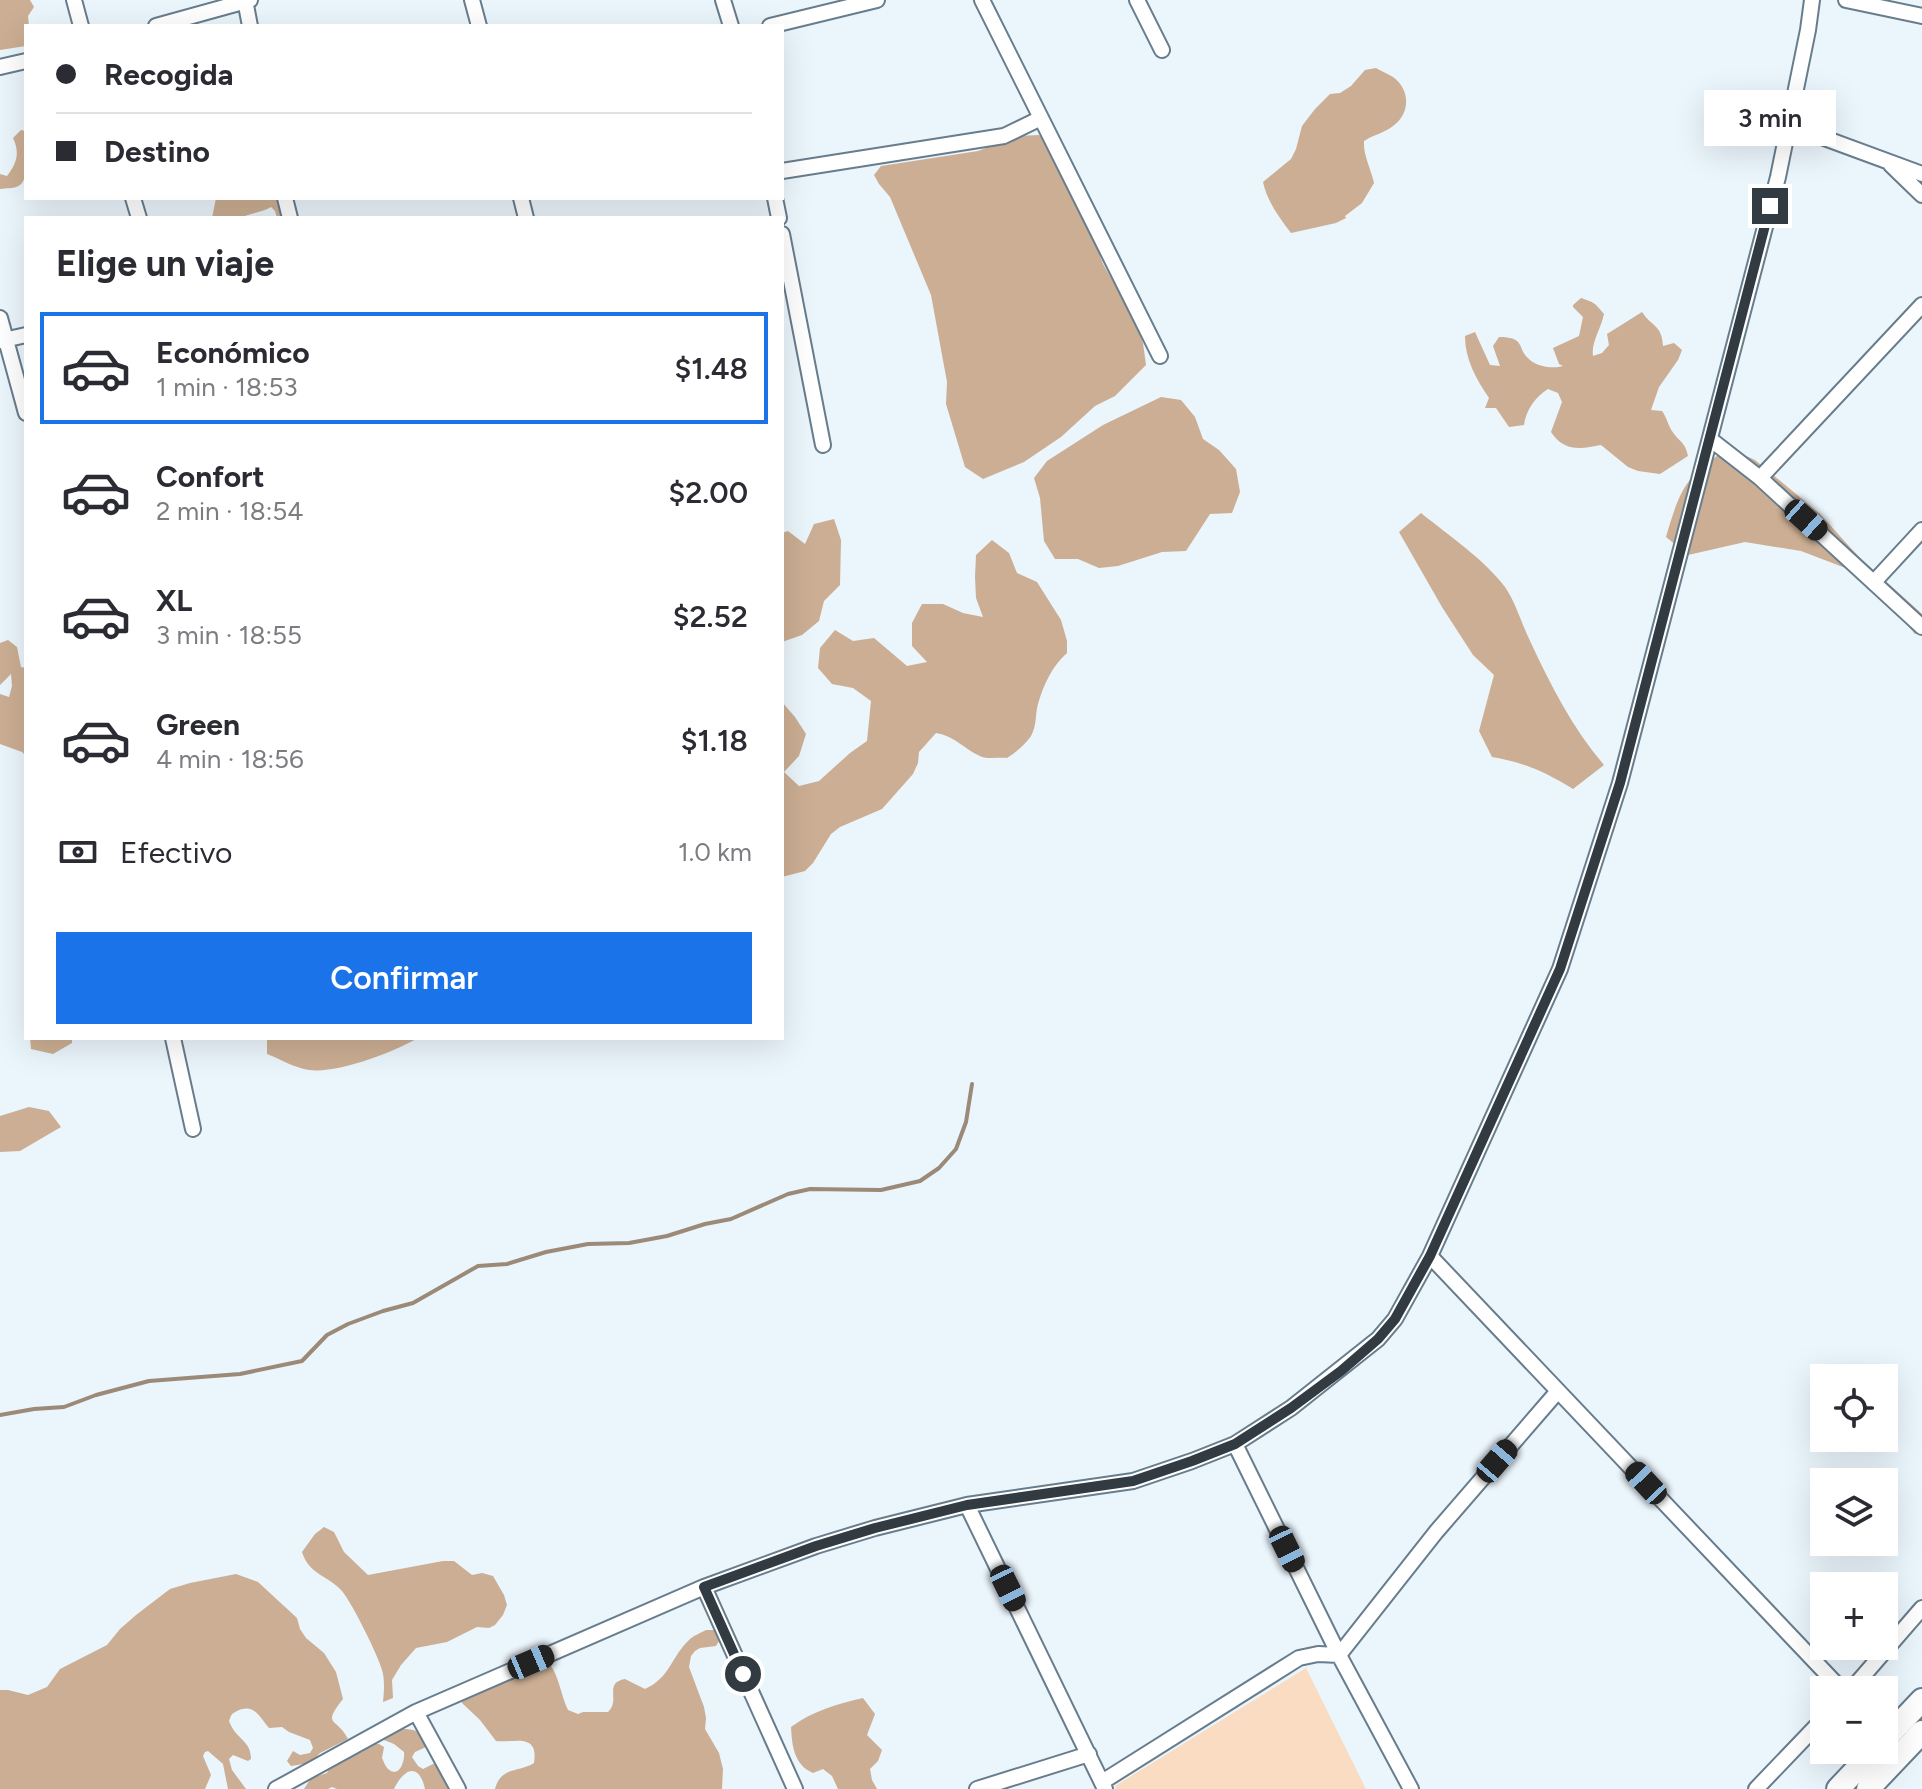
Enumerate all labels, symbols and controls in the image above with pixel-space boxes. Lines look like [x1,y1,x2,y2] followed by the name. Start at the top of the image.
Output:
[104,56,234,93] text: Recogida
[1704,90,1836,146] callout: 3 min
[1738,102,1802,134] text: 3 min
[104,133,210,170] text: Destino
[1752,188,1788,224] route end
[56,242,274,285] text: Elige un viaje
[60,332,132,404] icon: car
[156,334,310,371] text: Económico
[675,350,748,387] text: $1.48
[156,371,298,403] text: 1 min · 18:53
[60,456,132,528] icon: car
[156,458,265,495] text: Confort
[668,474,748,511] text: $2.00
[156,495,303,527] text: 2 min · 18:54
[1780,495,1832,545] car
[60,580,132,652] icon: car
[156,582,192,619] text: XL
[673,598,748,635] text: $2.52
[156,619,302,651] text: 3 min · 18:55
[60,704,132,776] icon: car
[156,706,240,743] text: Green
[681,722,748,759] text: $1.18
[156,743,304,775] text: 4 min · 18:56
[56,830,100,874] icon: cash
[120,834,232,871] text: Efectivo
[678,836,752,868] text: 1.0 km
[56,932,752,1024] button: Confirmar
[1810,1364,1898,1764] map controls
[1810,1364,1898,1452] button: locate
[1472,1435,1522,1487] car
[1621,1457,1671,1509] car
[1810,1468,1898,1556] button: layers
[1266,1522,1308,1576] car
[987,1561,1029,1615] car
[1810,1572,1898,1660] button: +
[504,1642,558,1682] car
[725,1656,761,1692] route start
[1810,1676,1898,1764] button: −

